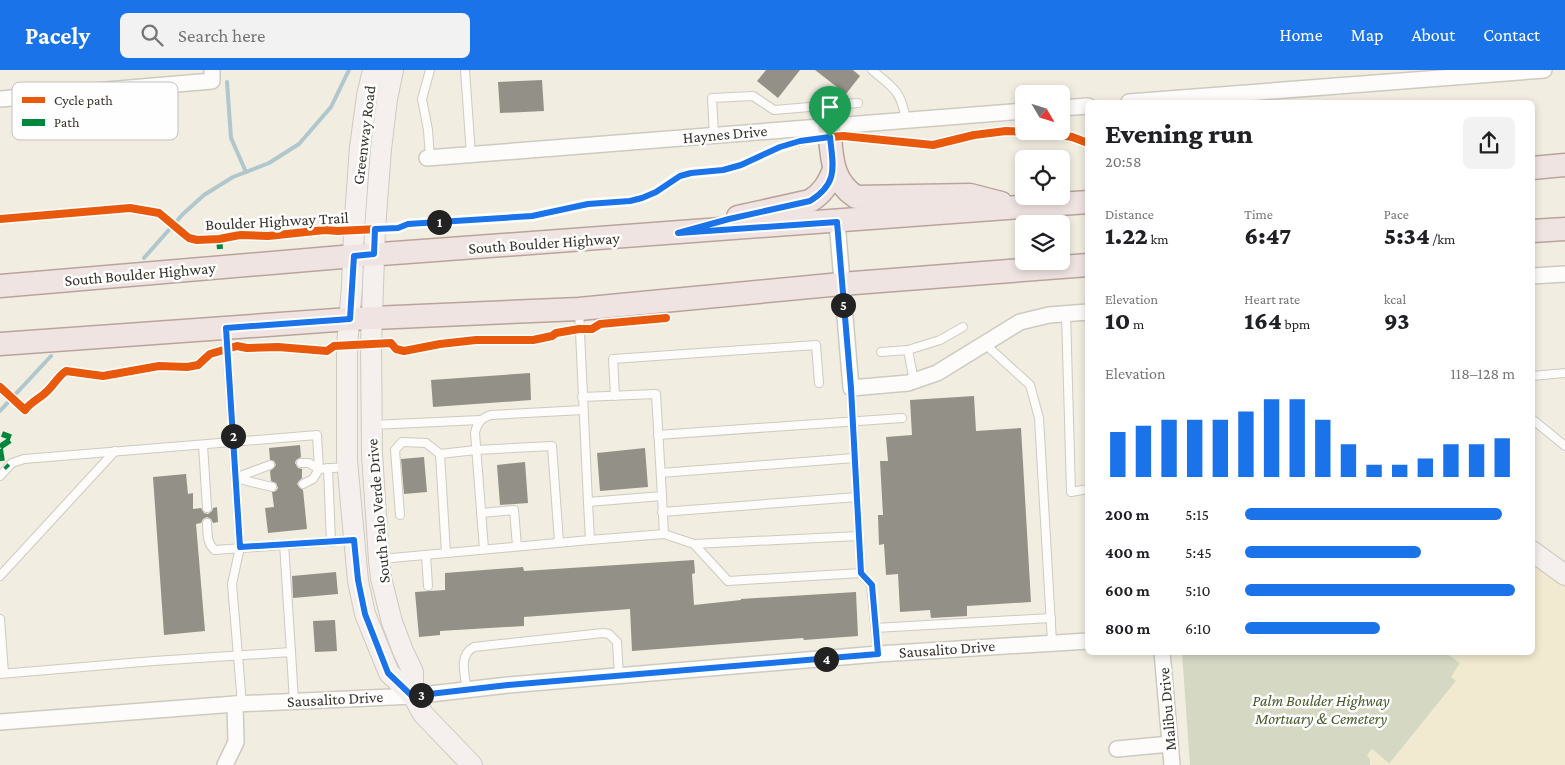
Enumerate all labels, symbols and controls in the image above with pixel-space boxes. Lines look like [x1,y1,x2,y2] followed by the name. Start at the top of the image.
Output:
[120,13,470,58] search box
[138,21,166,49] icon: search
[25,22,90,49] text: Pacely
[178,25,265,46] text: Search here
[1280,25,1323,45] text: Home
[1351,25,1383,45] text: Map
[1411,25,1455,45] text: About
[1483,25,1540,45] text: Contact
[12,82,178,140] legend
[349,84,380,186] street label: Greenway Road
[1015,85,1070,140] north arrow
[1015,85,1070,270] map controls
[809,86,851,137] pin
[54,92,113,108] text: Cycle path
[816,93,844,121] icon: arrive
[54,114,80,130] text: Path
[1463,117,1515,169] button: share
[1105,118,1253,149] text: Evening run
[682,122,768,147] street label: Haynes Drive
[1015,150,1070,205] button: locate
[1105,153,1141,170] text: 20:58
[1105,206,1154,222] text: Distance
[1244,206,1273,222] text: Time
[1384,206,1409,222] text: Pace
[205,209,349,234] street label: Boulder Highway Trail
[426,210,452,234] pin: 1
[437,214,442,230] text: 1
[1015,215,1070,270] button: layers
[1105,222,1148,249] text: 1.22
[1244,222,1291,249] text: 6:47
[1384,222,1430,249] text: 5:34
[468,229,621,258] street label: South Boulder Highway
[1148,231,1169,247] text: km
[1430,231,1455,247] text: /km
[64,259,217,290] street label: South Boulder Highway
[1105,291,1158,307] text: Elevation
[1244,291,1300,307] text: Heart rate
[1384,291,1406,307] text: kcal
[830,292,856,318] pin: 5
[840,297,847,313] text: 5
[1105,307,1130,334] text: 10
[1244,307,1282,334] text: 164
[1384,307,1410,334] text: 93
[1130,316,1144,332] text: m
[1282,316,1310,332] text: bpm
[1105,365,1166,382] text: Elevation
[1451,365,1515,382] text: 118–128 m
[220,424,246,448] pin: 2
[230,428,237,444] text: 2
[363,438,393,584] street label: South Palo Verde Drive
[1105,506,1149,523] text: 200 m
[1185,506,1209,523] text: 5:15
[1105,544,1150,561] text: 400 m
[1185,544,1212,561] text: 5:45
[1105,582,1150,599] text: 600 m
[1185,582,1211,599] text: 5:10
[1105,620,1150,637] text: 800 m
[1185,620,1211,637] text: 6:10
[898,637,996,661] street label: Sausalito Drive
[814,646,838,672] pin: 4
[823,651,830,667] text: 4
[1155,667,1179,751] street label: Malibu Drive
[408,682,434,708] pin: 3
[418,687,425,703] text: 3
[286,688,384,710] street label: Sausalito Drive
[1252,692,1390,728] park label: Palm Boulder Highway Mortuary & Cemetery

